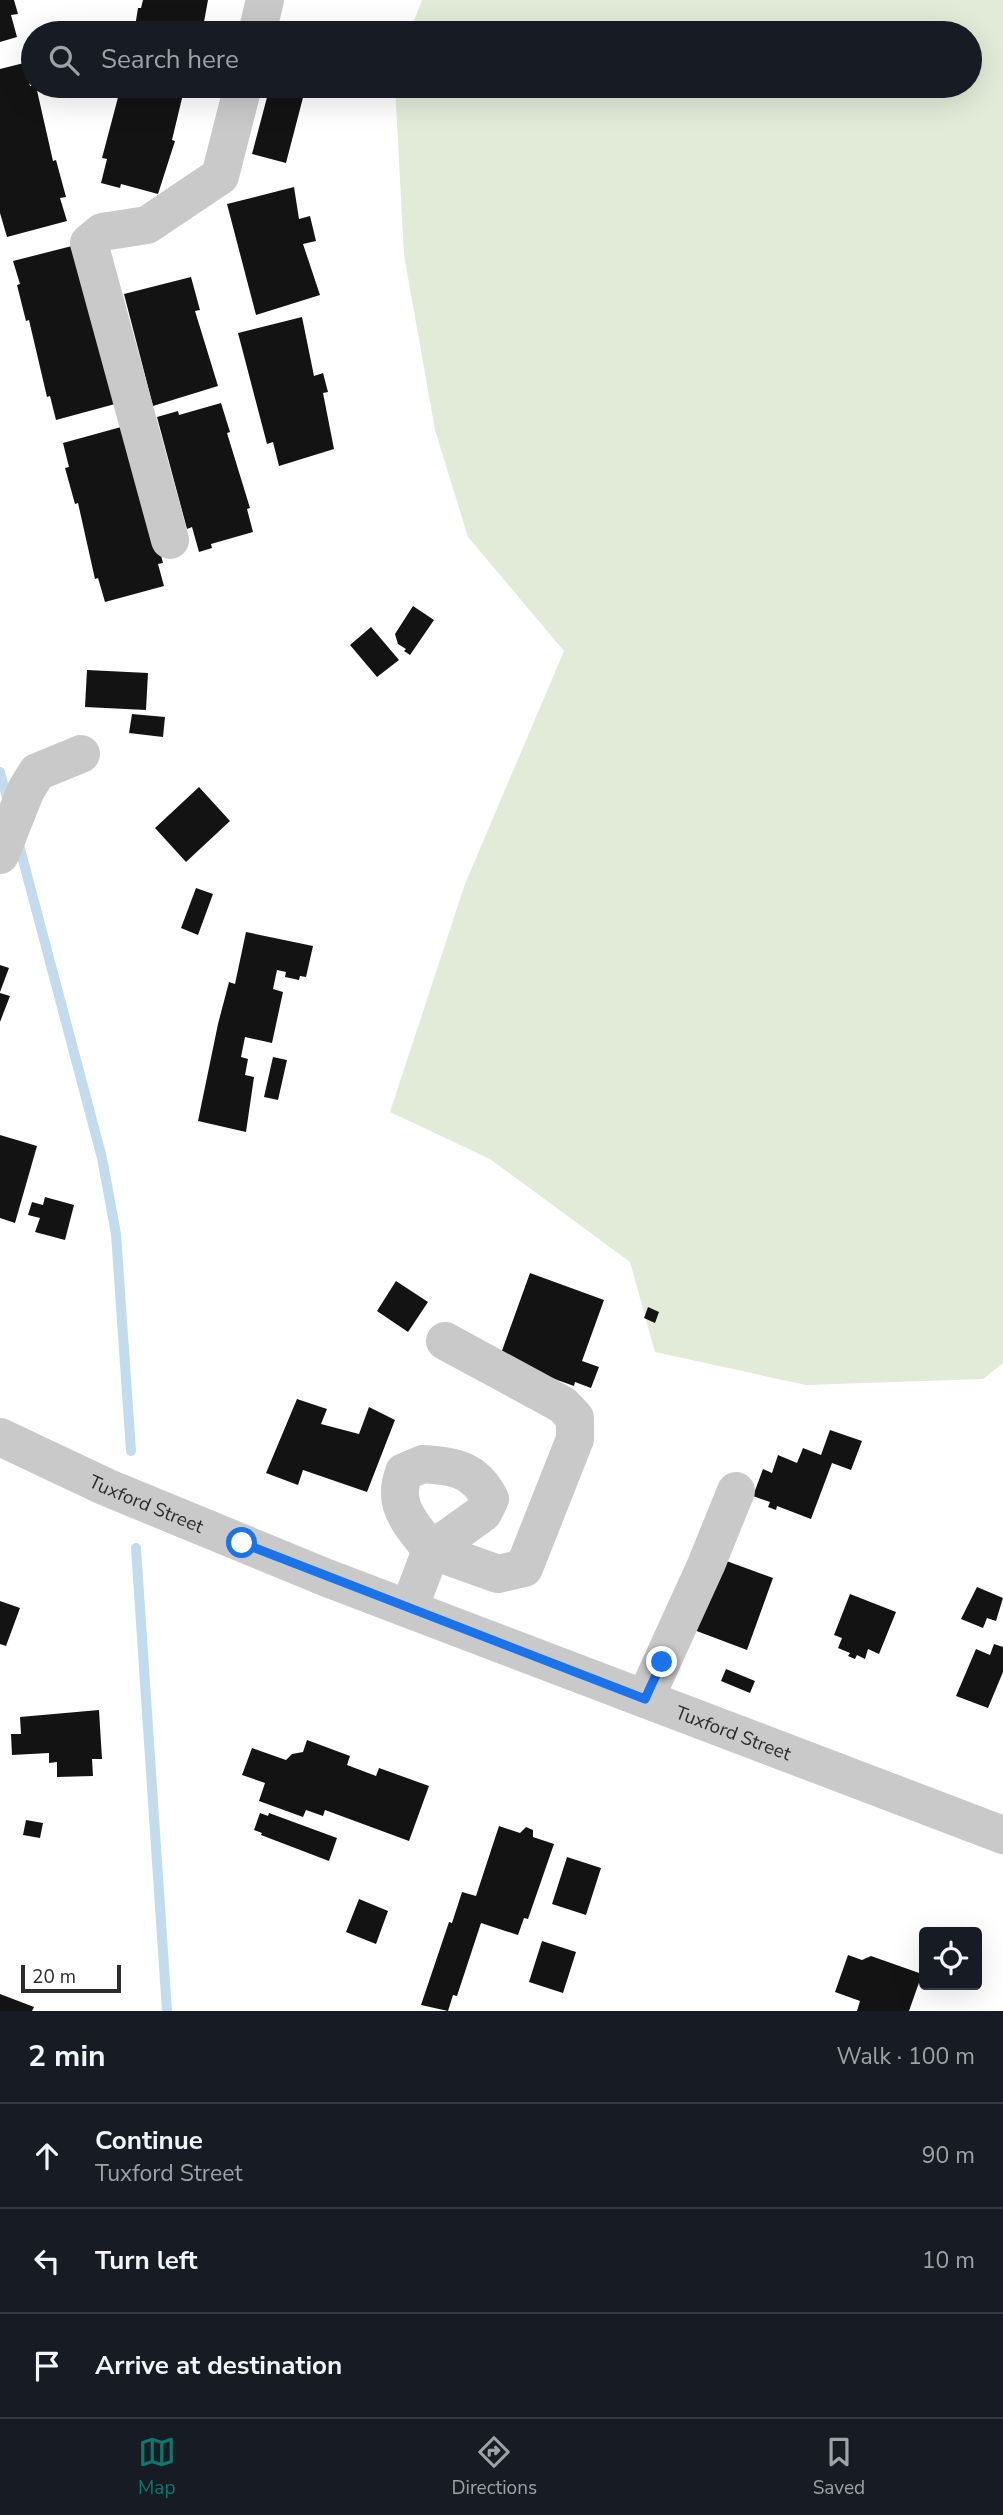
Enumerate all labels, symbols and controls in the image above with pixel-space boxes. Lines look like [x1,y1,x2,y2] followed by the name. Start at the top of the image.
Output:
[21,21,982,98] search box
[45,41,83,79] icon: search
[101,42,239,77] text: Search here
[85,1469,208,1540] street label: Tuxford Street
[226,1527,257,1558] route start
[646,1646,677,1677] route end
[671,1700,795,1767] street label: Tuxford Street
[919,1927,982,1990] map controls
[919,1927,982,1990] button: locate
[21,1962,121,1994] scale bar
[32,1964,76,1990] text: 20 m
[28,2036,106,2077] text: 2 min
[836,2041,975,2072] text: Walk · 100 m
[95,2123,203,2158] text: Continue
[28,2137,66,2175] icon: ahead
[922,2140,975,2171] text: 90 m
[95,2158,242,2189] text: Tuxford Street
[28,2242,66,2280] icon: left
[95,2243,198,2278] text: Turn left
[922,2245,975,2276] text: 10 m
[28,2347,66,2385] icon: arrive
[95,2348,342,2383] text: Arrive at destination
[138,2433,176,2501] tab: Map
[451,2433,537,2501] tab: Directions
[813,2433,865,2501] tab: Saved

